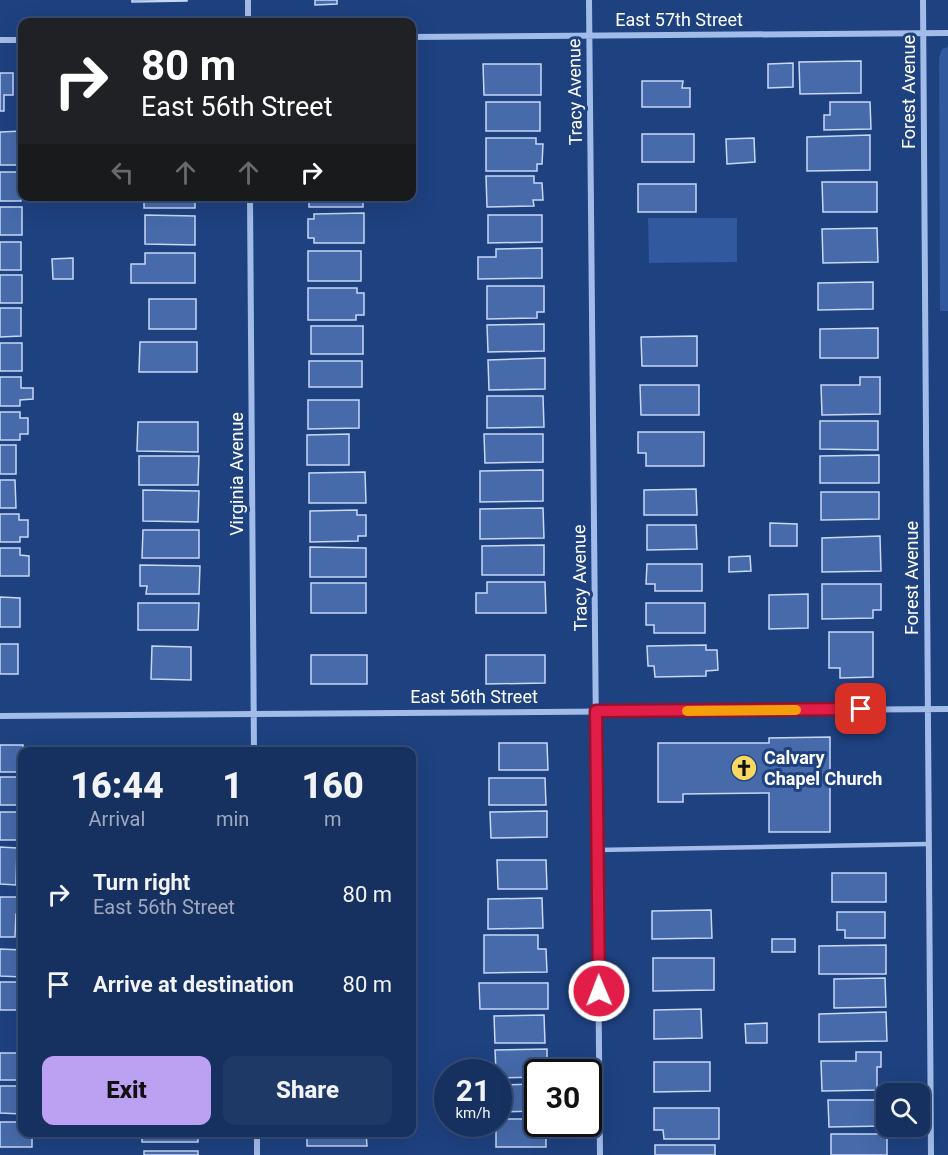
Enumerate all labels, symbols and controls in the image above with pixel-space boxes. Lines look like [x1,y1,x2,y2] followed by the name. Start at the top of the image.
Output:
[615,9,743,30] street label: East 57th Street
[898,35,919,149] street label: Forest Avenue
[563,38,586,146] street label: Tracy Avenue
[141,41,236,90] text: 80 m
[42,42,120,120] icon: right
[141,91,332,123] text: East 56th Street
[106,156,139,189] icon: left
[169,156,202,189] icon: ahead
[232,156,265,189] icon: ahead
[295,156,328,189] icon: right
[226,412,247,536] street label: Virginia Avenue
[901,521,922,635] street label: Forest Avenue
[568,524,591,632] street label: Tracy Avenue
[835,683,886,734] pin
[410,686,538,707] street label: East 56th Street
[844,692,877,725] icon: arrive
[764,747,882,789] place label: Calvary Chapel Church
[729,753,759,783] church icon: Calvary Chapel Church
[70,765,164,807] text: 16:44
[222,765,243,807] text: 1
[302,765,364,807] text: 160
[89,807,145,831] text: Arrival
[216,807,249,831] text: min
[324,807,341,831] text: m
[93,870,190,895] text: Turn right
[42,878,75,911] icon: right
[343,882,392,907] text: 80 m
[93,895,235,919] text: East 56th Street
[567,959,631,1023] position arrow
[42,968,75,1001] icon: arrive
[93,972,294,997] text: Arrive at destination
[343,972,392,997] text: 80 m
[42,1056,211,1125] button: Exit
[223,1056,392,1125] button: Share
[524,1059,602,1137] speed limit sign: 30
[456,1073,490,1108] text: 21
[876,1083,930,1137] map controls
[876,1083,930,1137] button: search
[455,1104,491,1122] text: km/h

